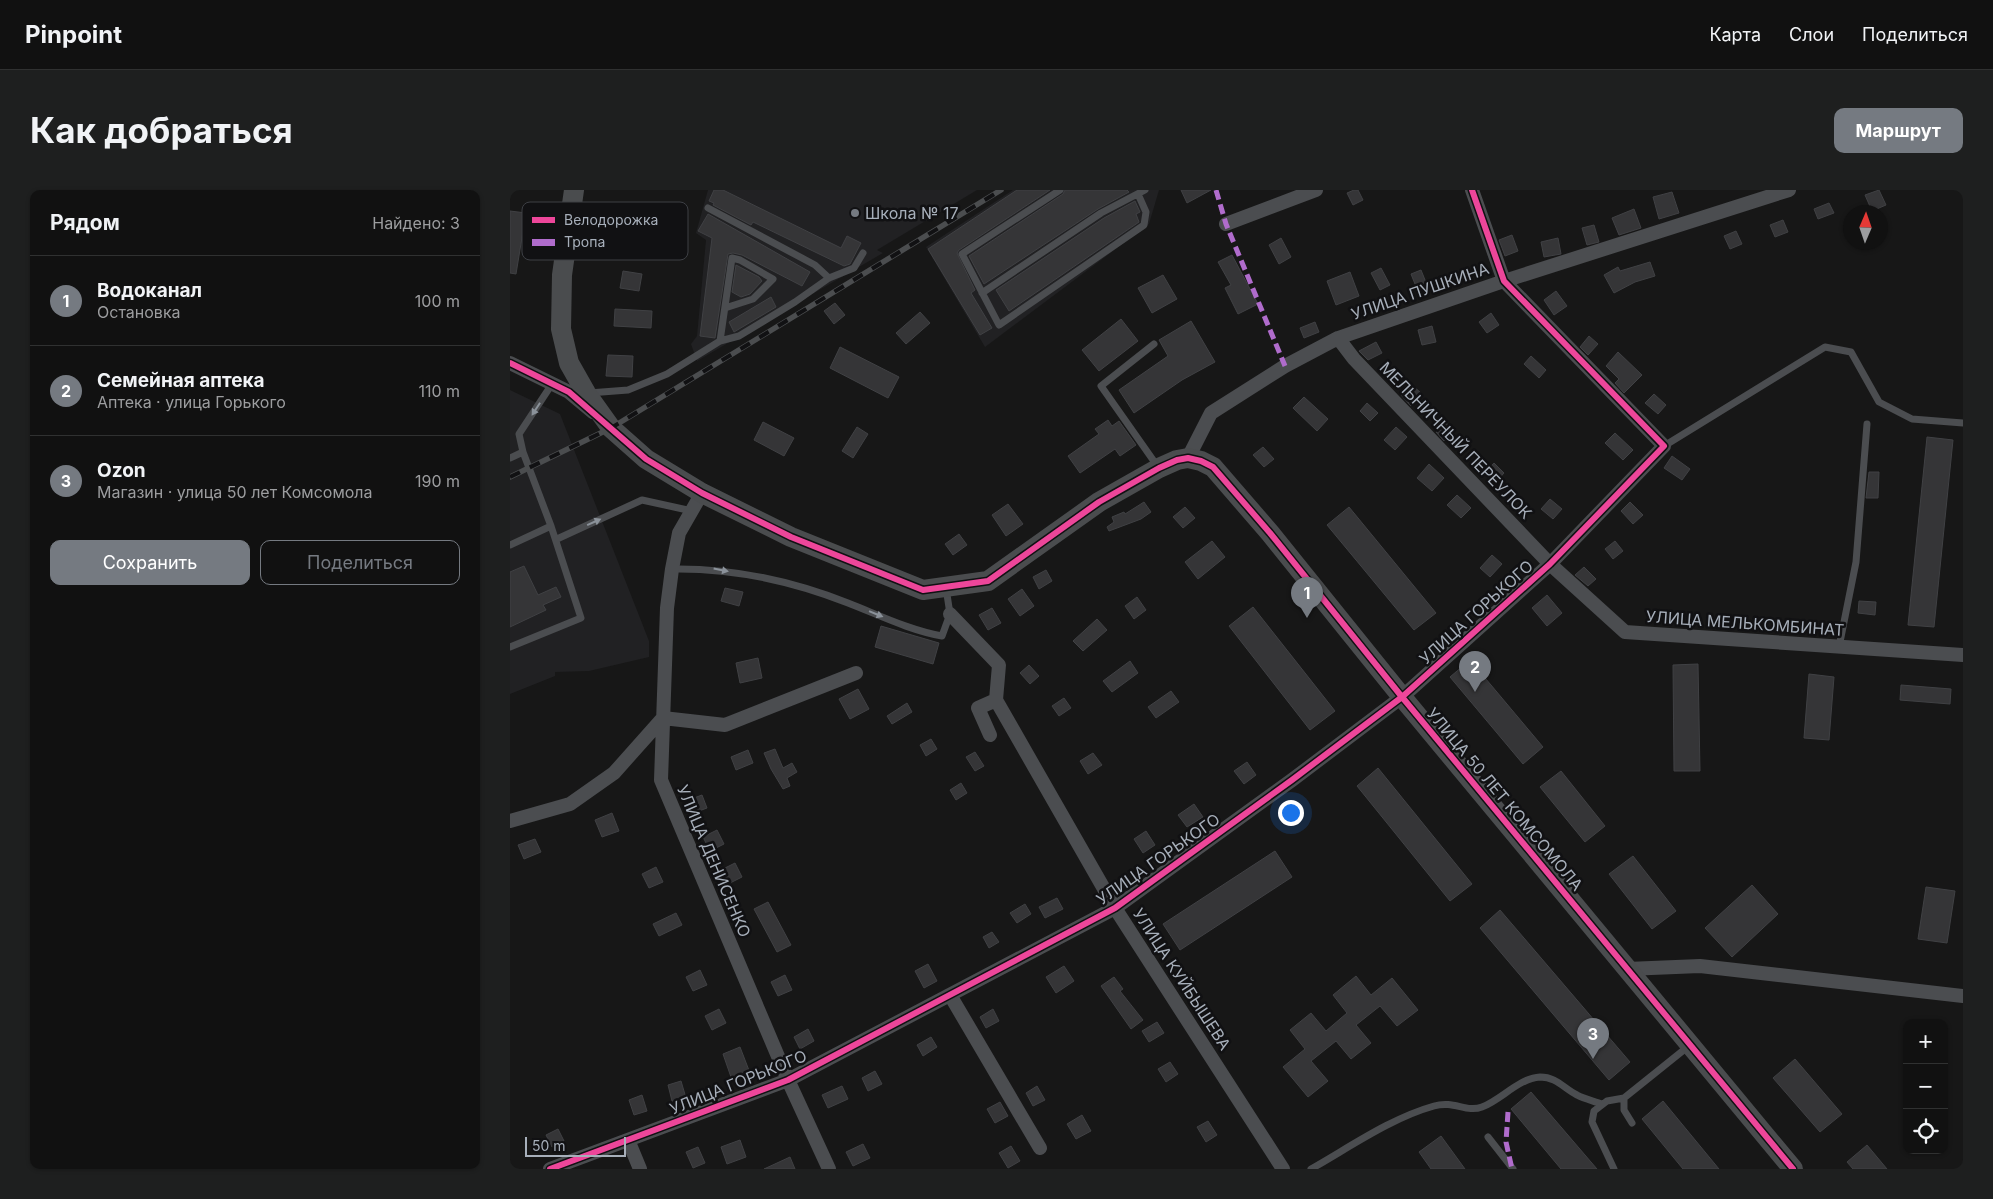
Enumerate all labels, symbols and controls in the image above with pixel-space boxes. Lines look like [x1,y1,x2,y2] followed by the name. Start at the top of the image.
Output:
[25,20,122,49] text: Pinpoint
[1709,24,1761,45] text: Карта
[1789,24,1834,45] text: Слои
[1862,24,1968,45] text: Поделиться
[1834,108,1963,153] button: Маршрут
[30,109,293,151] text: Как добраться
[522,202,688,260] legend
[865,203,958,223] place label: Школа № 17
[1843,205,1888,250] north arrow
[849,207,861,219] marker: Школа № 17
[50,210,120,235] text: Рядом
[564,211,658,228] text: Велодорожка
[372,213,460,233] text: Найдено: 3
[564,233,605,250] text: Тропа
[1349,258,1491,324] street label: УЛИЦА ПУШКИНА
[97,279,202,302] text: Водоканал
[63,291,69,311] text: 1
[415,291,460,311] text: 100 m
[97,302,181,322] text: Остановка
[1376,357,1536,523] street label: МЕЛЬНИЧНЫЙ ПЕРЕУЛОК
[97,369,265,392] text: Семейная аптека
[61,381,71,401] text: 2
[418,381,460,401] text: 110 m
[97,392,286,412] text: Аптека · улица Горького
[531,402,540,416] one-way arrow
[97,459,146,482] text: Ozon
[61,471,71,491] text: 3
[415,471,460,491] text: 190 m
[97,482,372,502] text: Магазин · улица 50 лет Комсомола
[587,518,601,526] one-way arrow
[50,540,250,585] button: Сохранить
[260,540,460,585] button: Поделиться
[1415,556,1537,668] street label: УЛИЦА ГОРЬКОГО
[713,566,728,574] one-way arrow
[1291,577,1323,618] pin: 1
[1645,606,1845,640] street label: УЛИЦА МЕЛЬКОМБИНАТ
[869,611,884,619] one-way arrow
[1459,651,1491,692] pin: 2
[1423,704,1587,894] street label: УЛИЦА 50 ЛЕТ КОМСОМОЛА
[673,782,755,940] street label: УЛИЦА ДЕНИСЕНКО
[1278,800,1304,826] your location
[1092,809,1224,909] street label: УЛИЦА ГОРЬКОГО
[1129,904,1235,1054] street label: УЛИЦА КУЙБЫШЕВА
[1577,1018,1609,1059] pin: 3
[1903,1019,1948,1154] map controls
[1903,1019,1948,1064] button: +
[666,1045,810,1119] street label: УЛИЦА ГОРЬКОГО
[1903,1064,1948,1109] button: −
[1903,1109,1948,1154] button: locate
[525,1134,626,1157] scale bar
[532,1137,566,1154] text: 50 m

